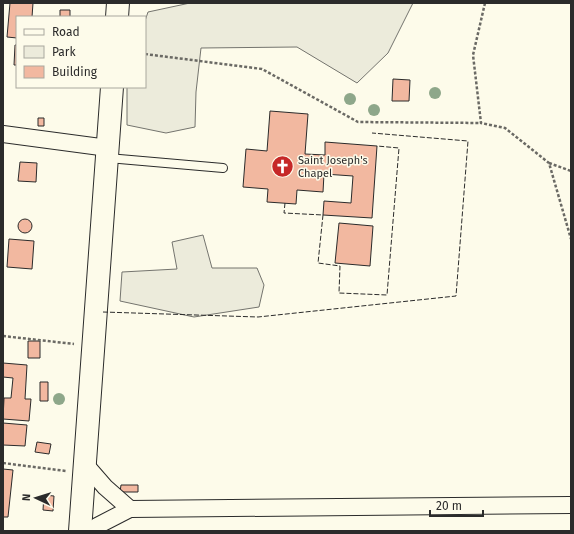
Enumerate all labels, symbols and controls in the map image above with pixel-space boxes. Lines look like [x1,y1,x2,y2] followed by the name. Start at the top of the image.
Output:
[16,16,146,88] legend
[52,25,80,39] text: Road
[52,45,76,59] text: Park
[52,65,98,79] text: Building
[270,153,296,179] church icon: Saint Joseph's Chapel
[298,154,368,180] place label: Saint Joseph's Chapel
[16,478,56,518] north arrow
[430,492,483,518] scale bar
[20,493,33,501] text: N
[436,499,462,513] text: 20 m

